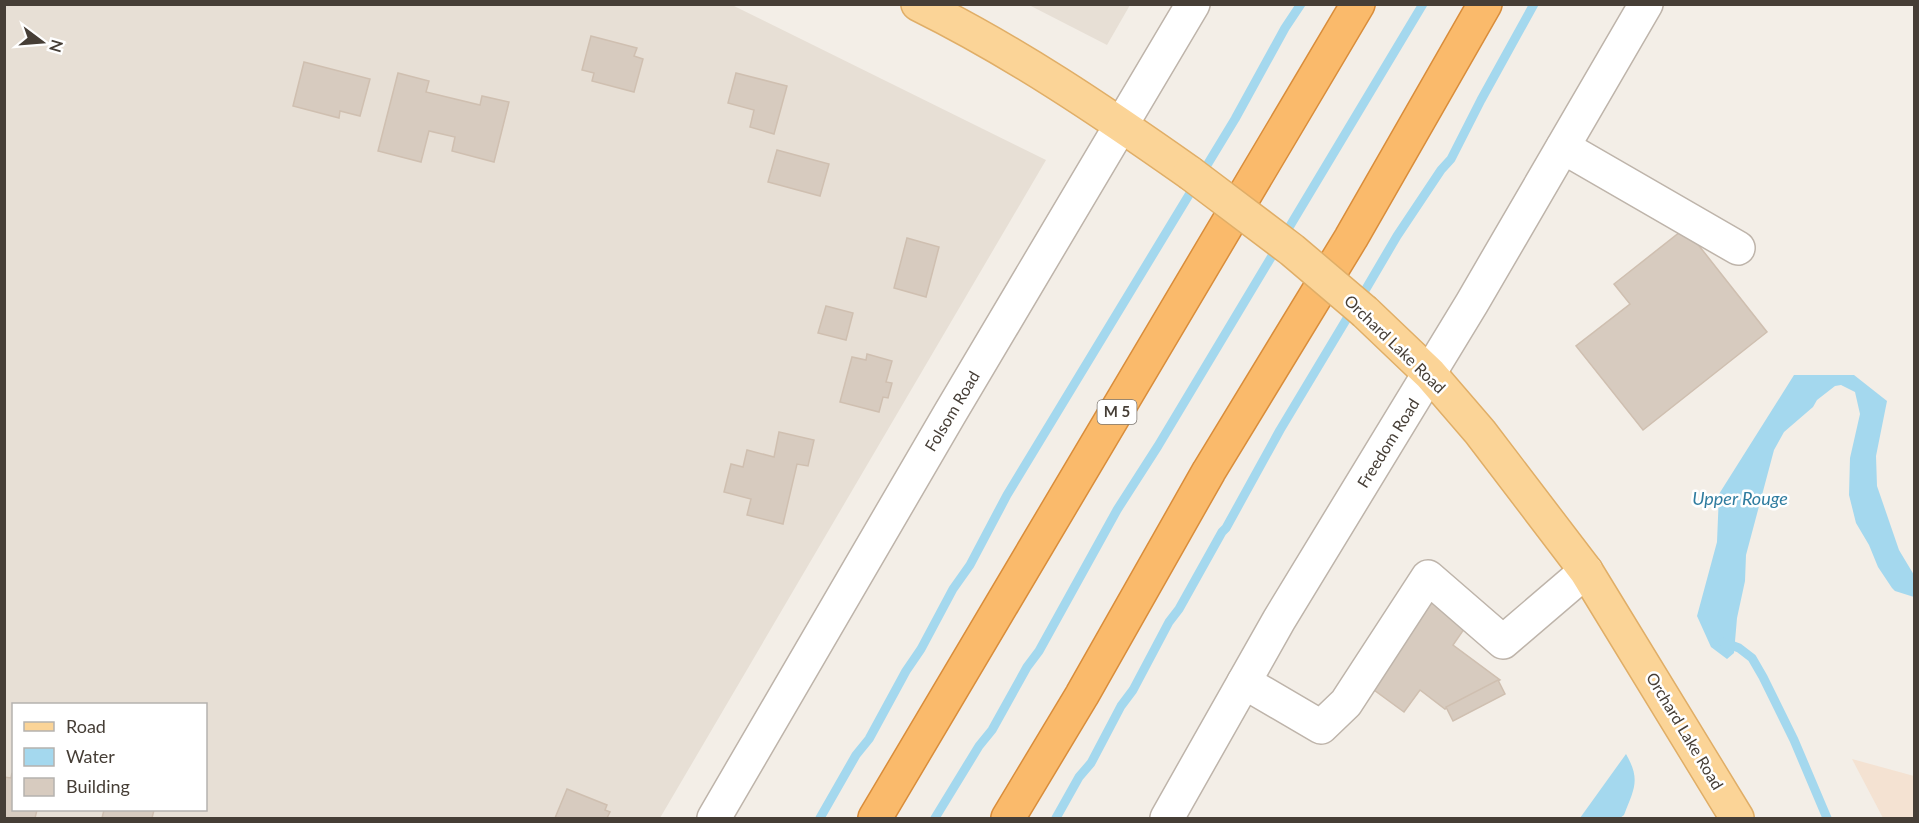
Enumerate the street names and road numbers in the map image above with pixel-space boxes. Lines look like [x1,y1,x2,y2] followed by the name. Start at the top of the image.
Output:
[1341,291,1450,397] street label: Orchard Lake Road
[920,367,983,454] street label: Folsom Road
[1353,395,1423,491] street label: Freedom Road
[1098,400,1136,424] road number: M 5
[1643,669,1728,793] street label: Orchard Lake Road

